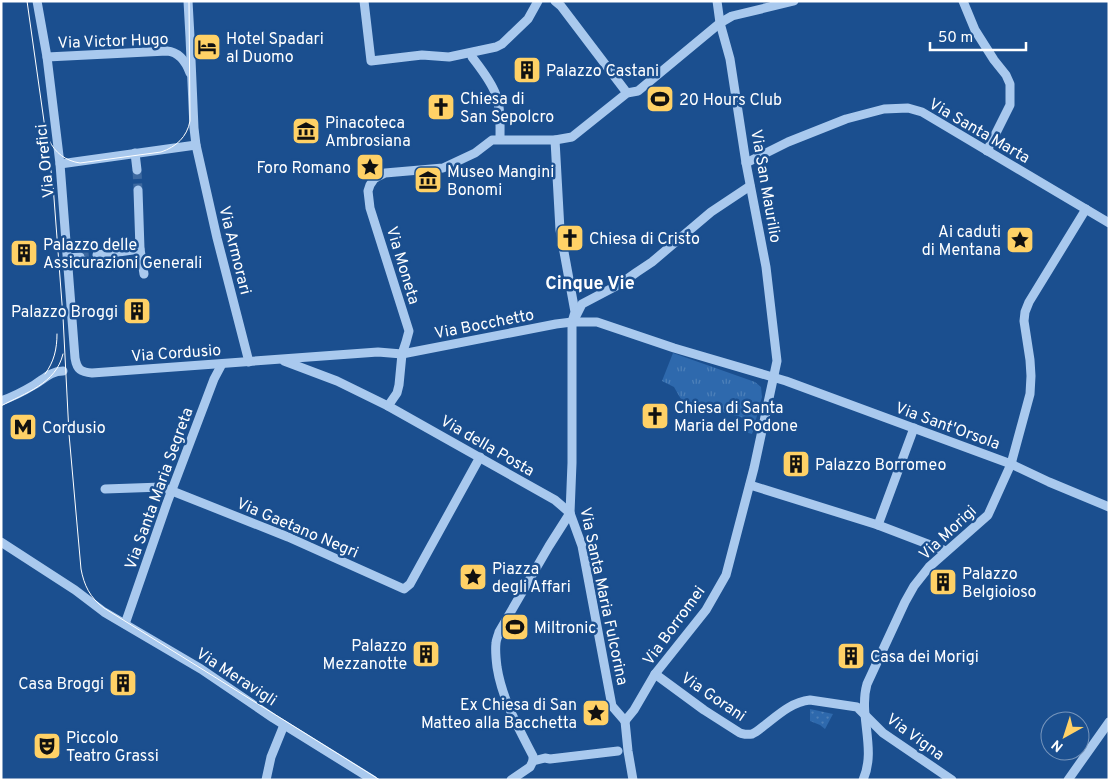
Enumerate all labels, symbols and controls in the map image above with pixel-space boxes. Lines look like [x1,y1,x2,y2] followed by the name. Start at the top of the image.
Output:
[930,20,1026,52] scale bar
[938,29,973,48] text: 50 m
[57,30,169,54] street label: Via Victor Hugo
[226,30,324,68] place label: Hotel Spadari al Duomo
[192,32,222,62] hotel icon: Hotel Spadari al Duomo
[512,55,542,85] building icon: Palazzo Castani
[546,62,659,82] place label: Palazzo Castani
[645,84,675,114] sports icon: 20 Hours Club
[460,90,554,128] place label: Chiesa di San Sepolcro
[679,91,782,111] place label: 20 Hours Club
[426,92,456,122] church icon: Chiesa di San Sepolcro
[925,95,1033,169] street label: Via Santa Marta
[325,114,411,152] place label: Pinacoteca Ambrosiana
[291,116,321,146] museum icon: Pinacoteca Ambrosiana
[32,123,60,199] street label: Via Orefici
[745,128,785,245] street label: Via San Maurilio
[355,152,385,182] place icon: Foro Romano
[256,159,351,179] place label: Foro Romano
[447,163,554,201] place label: Museo Mangini Bonomi
[413,165,443,195] museum icon: Museo Mangini Bonomi
[213,204,255,297] street label: Via Armorari
[555,223,585,253] church icon: Chiesa di Cristo
[922,223,1001,261] place label: Ai caduti di Mentana
[381,224,423,307] street label: Via Moneta
[1005,225,1035,255] place icon: Ai caduti di Mentana
[589,230,700,250] place label: Chiesa di Cristo
[43,236,202,274] place label: Palazzo delle Assicurazioni Generali
[9,238,39,268] building icon: Palazzo delle Assicurazioni Generali
[545,273,635,296] district label: Cinque Vie
[122,296,152,326] building icon: Palazzo Broggi
[11,303,118,323] place label: Palazzo Broggi
[433,306,536,344] street label: Via Bocchetto
[130,341,222,367] street label: Via Cordusio
[674,399,798,437] place label: Chiesa di Santa Maria del Podone
[892,399,1002,455] street label: Via Sant'Orsola
[640,401,670,431] church icon: Chiesa di Santa Maria del Podone
[121,405,199,572] street label: Via Santa Maria Segreta
[8,412,38,442] metro station icon: Cordusio
[436,412,538,482] street label: Via della Posta
[42,419,106,439] place label: Cordusio
[781,449,811,479] building icon: Palazzo Borromeo
[815,456,946,476] place label: Palazzo Borromeo
[233,494,361,564] street label: Via Gaetano Negri
[915,502,981,565] street label: Via Morigi
[574,506,632,687] street label: Via Santa Maria Fulcorina
[492,560,571,598] place label: Piazza degli Affari
[458,562,488,592] place icon: Piazza degli Affari
[962,565,1037,603] place label: Palazzo Belgioioso
[928,567,958,597] building icon: Palazzo Belgioioso
[639,582,710,670] street label: Via Borromei
[500,612,530,642] sports icon: Miltronic
[534,619,596,639] place label: Miltronic
[323,637,407,675] place label: Palazzo Mezzanotte
[411,639,441,669] building icon: Palazzo Mezzanotte
[836,641,866,671] building icon: Casa dei Morigi
[192,644,280,711] street label: Via Meravigli
[870,648,979,668] place label: Casa dei Morigi
[108,668,138,698] building icon: Casa Broggi
[677,669,749,727] street label: Via Gorani
[18,675,104,695] place label: Casa Broggi
[421,696,577,734] place label: Ex Chiesa di San Matteo alla Bacchetta
[581,698,611,728] place icon: Ex Chiesa di San Matteo alla Bacchetta
[882,710,948,765] street label: Via Vigna
[1040,711,1090,761] north arrow
[66,729,159,767] place label: Piccolo Teatro Grassi
[32,731,62,761] theatre icon: Piccolo Teatro Grassi
[1049,735,1067,755] text: N

